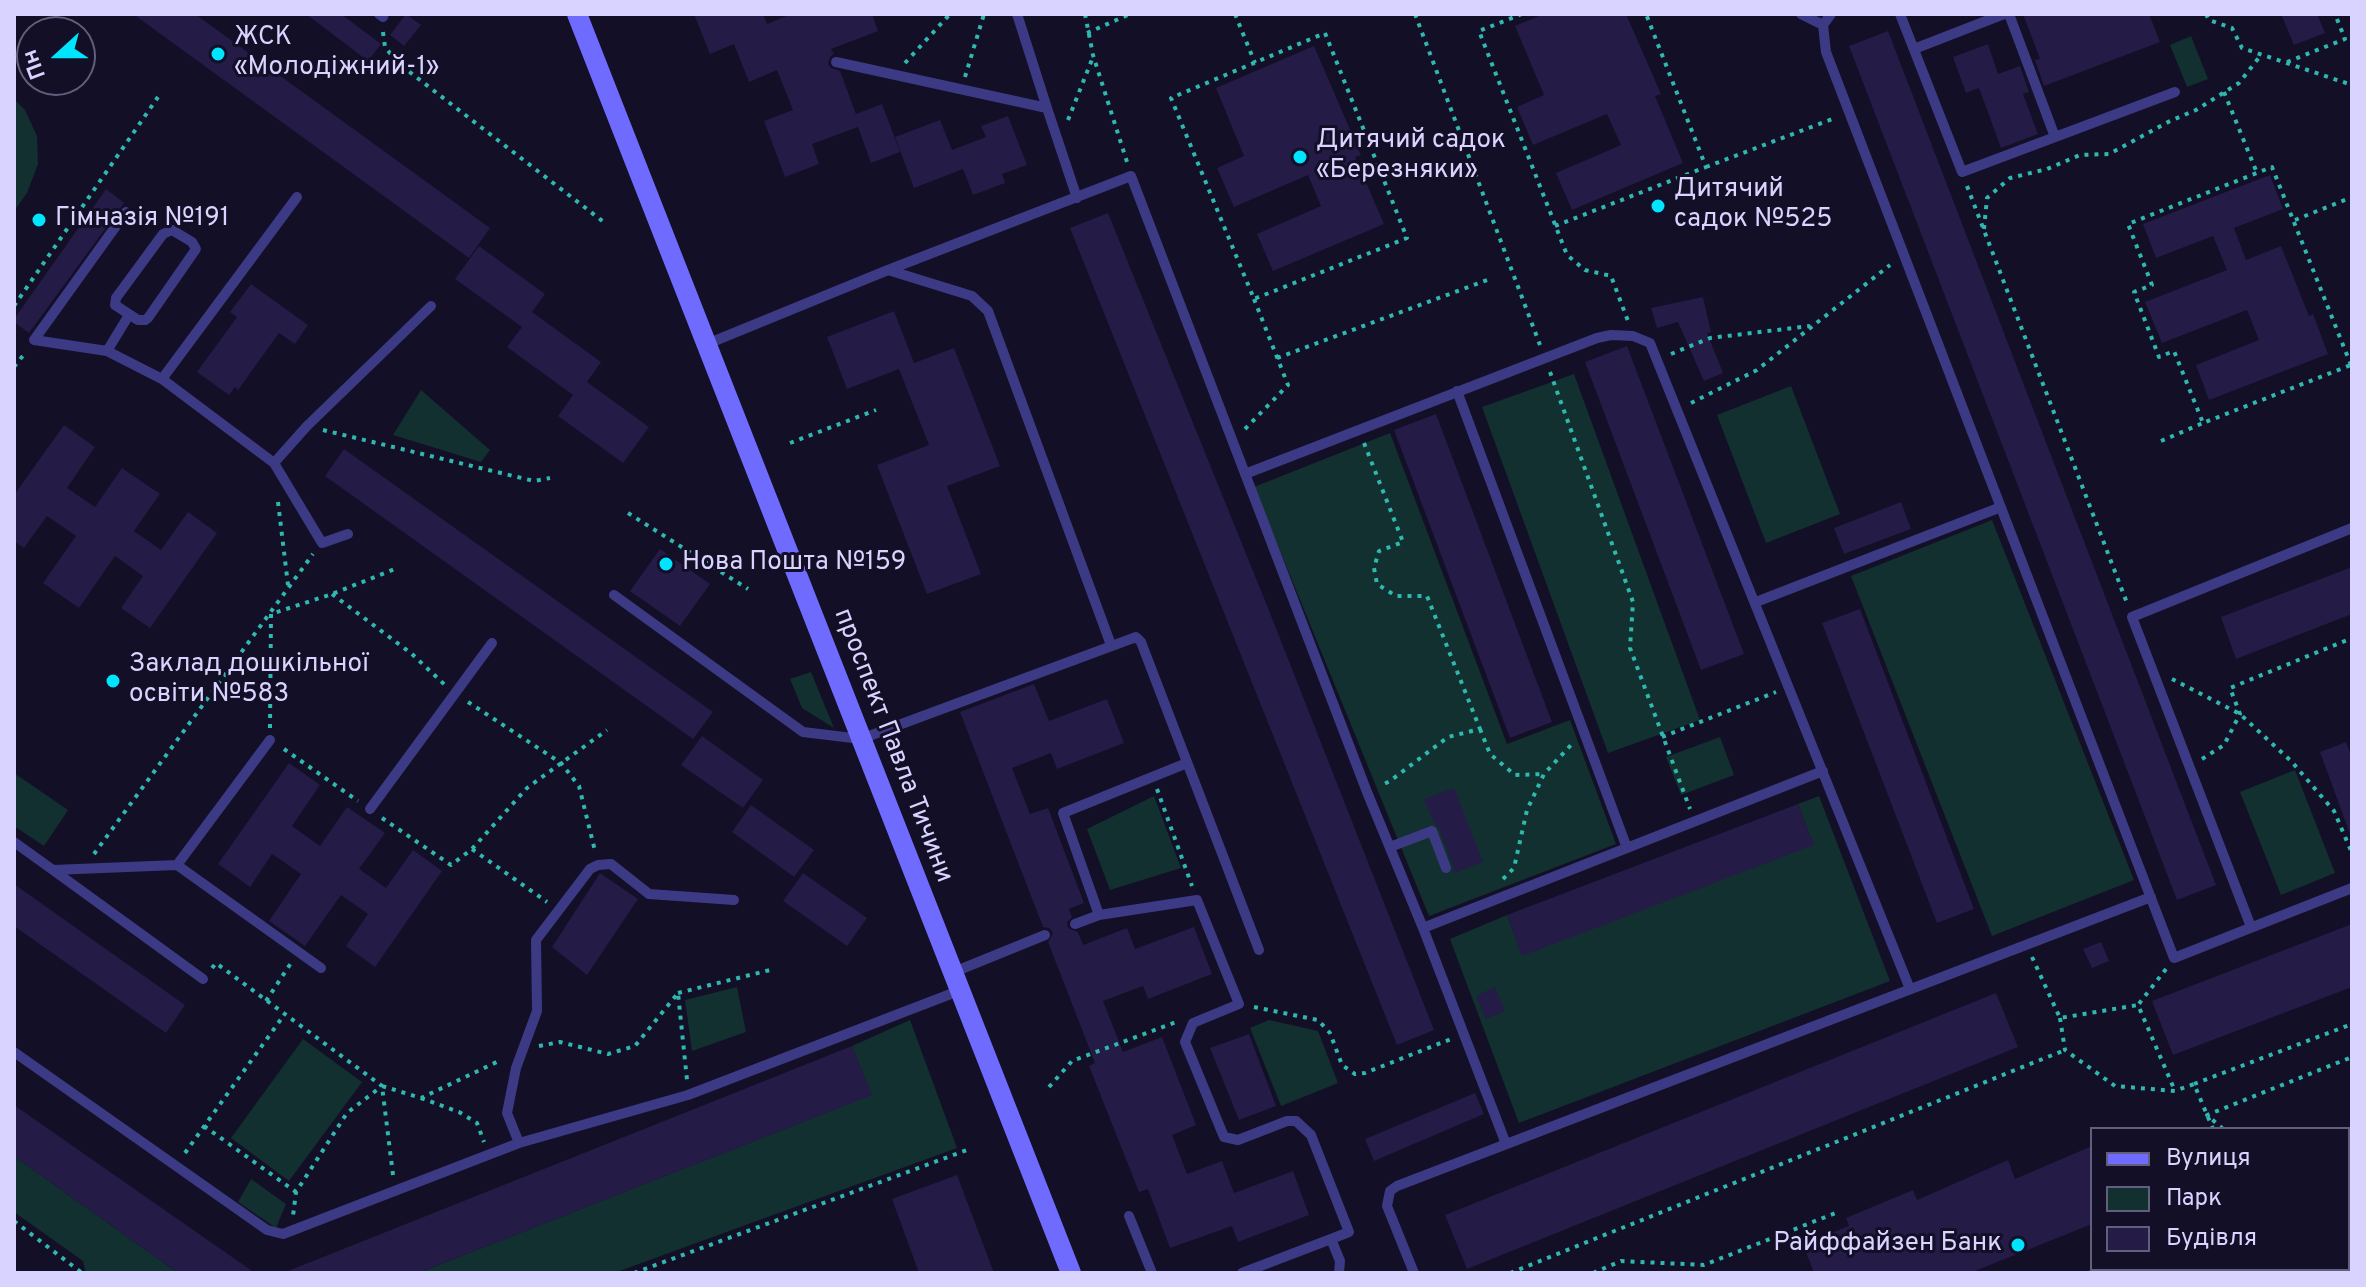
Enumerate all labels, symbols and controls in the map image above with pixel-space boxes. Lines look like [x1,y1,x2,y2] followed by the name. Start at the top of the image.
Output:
[16,16,96,96] north arrow
[234,23,439,84] place label: ЖСК «Молодіжний-1»
[17,45,53,83] text: Пн
[209,45,227,63] marker: ЖСК «Молодіжний-1»
[1316,126,1506,188] place label: Дитячий садок «Березняки»
[1291,148,1309,166] marker: Дитячий садок «Березняки»
[1674,175,1832,236] place label: Дитячий садок №525
[1649,197,1667,215] marker: Дитячий садок №525
[55,204,229,236] place label: Гімназія №191
[30,211,48,229] marker: Гімназія №191
[682,548,906,580] place label: Нова Пошта №159
[657,555,675,573] marker: Нова Пошта №159
[825,605,959,887] street label: проспект Павла Тичини
[129,650,369,712] place label: Заклад дошкільної освіти №583
[104,672,122,690] marker: Заклад дошкільної освіти №583
[2090,1127,2350,1271] legend
[2166,1144,2250,1174] text: Вулиця
[2166,1184,2222,1214] text: Парк
[2166,1224,2257,1254] text: Будівля
[1773,1229,2002,1261] place label: Райффайзен Банк
[2009,1236,2027,1254] marker: Райффайзен Банк

